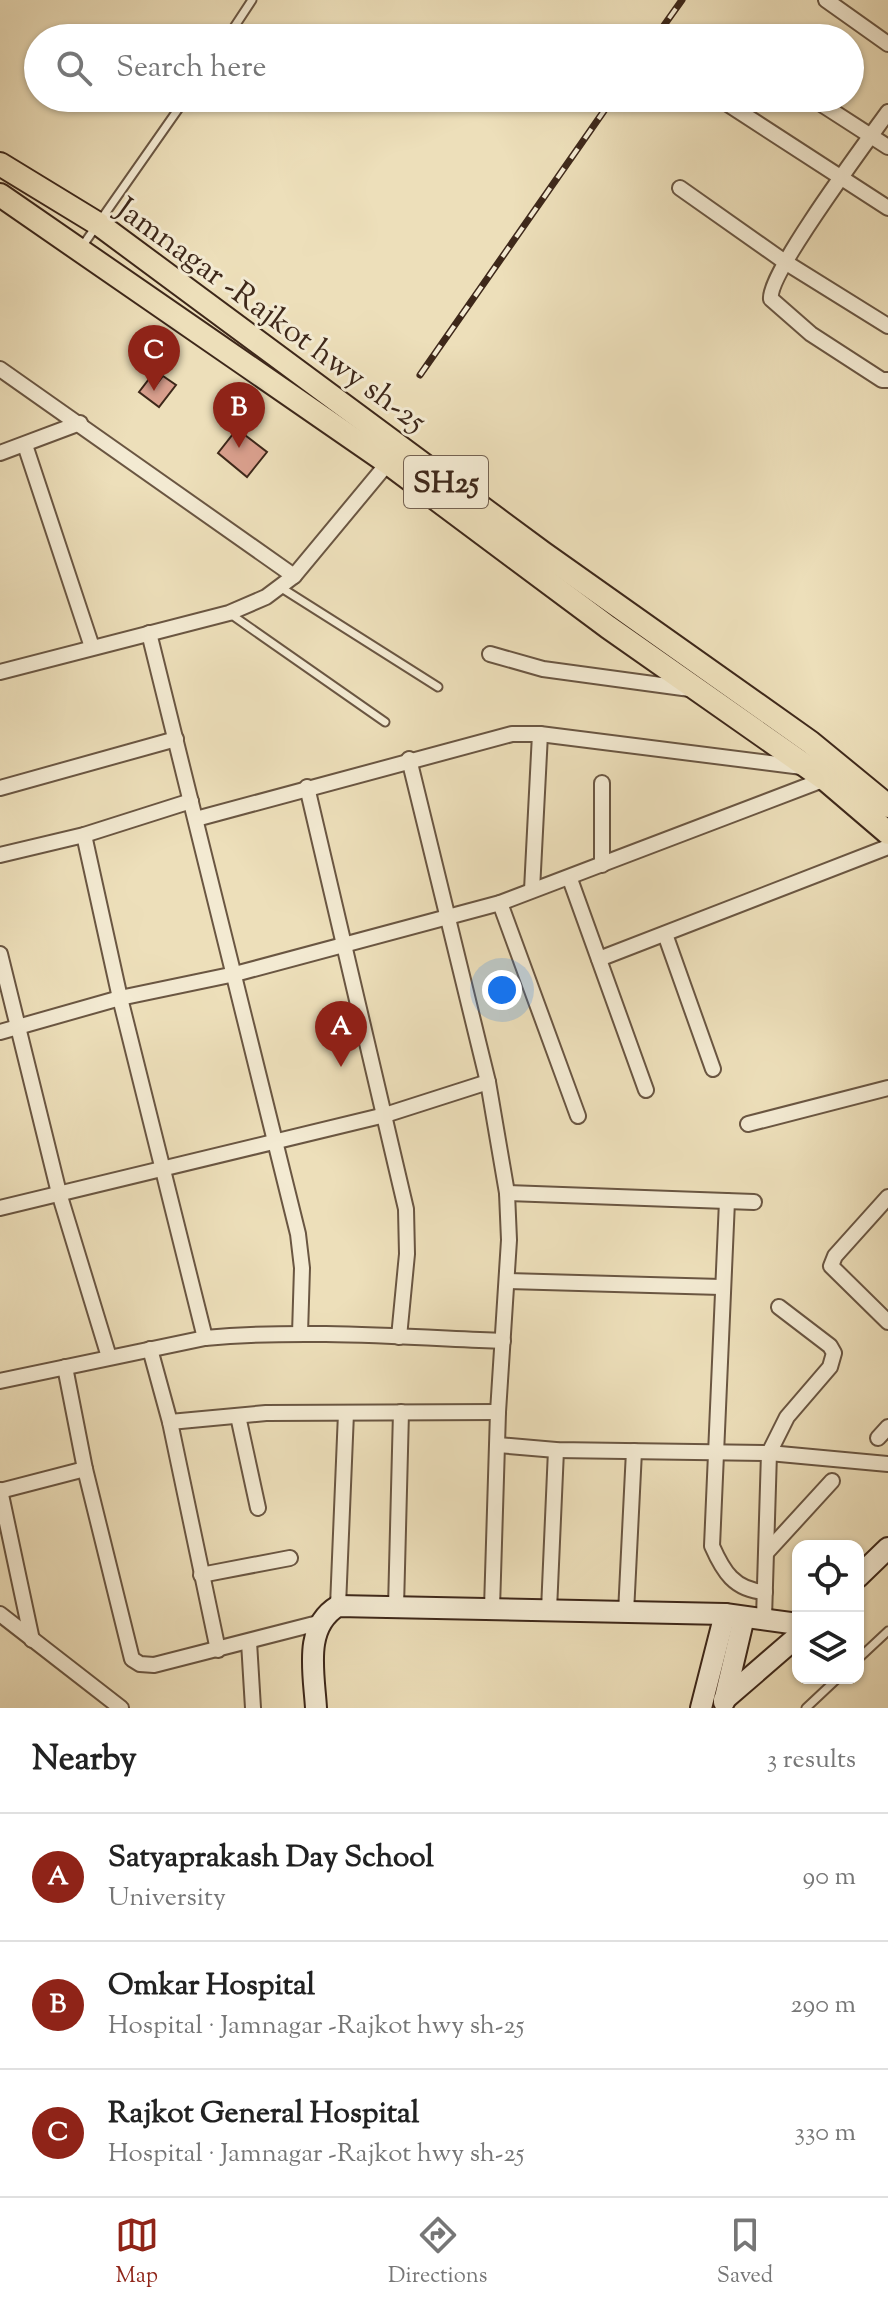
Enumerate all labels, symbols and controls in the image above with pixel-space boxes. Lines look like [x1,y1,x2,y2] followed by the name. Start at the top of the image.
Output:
[24,24,864,112] search box
[52,46,96,90] icon: search
[116,47,266,90] text: Search here
[104,187,435,445] street label: Jamnagar -Rajkot hwy sh-25
[128,325,180,391] pin: C
[213,382,265,448] pin: B
[404,456,488,508] road number: SH25
[482,970,522,1010] your location
[315,1001,367,1067] pin: A
[792,1540,864,1684] map controls
[792,1540,864,1612] button: locate
[792,1612,864,1684] button: layers
[32,1736,137,1785] text: Nearby
[767,1742,856,1779] text: 3 results
[108,1837,434,1880] text: Satyaprakash Day School
[47,1859,69,1896] text: A
[803,1859,856,1896] text: 90 m
[108,1880,226,1917] text: University
[108,1965,315,2008] text: Omkar Hospital
[50,1987,66,2024] text: B
[790,1987,856,2024] text: 290 m
[108,2008,525,2045] text: Hospital · Jamnagar -Rajkot hwy sh-25
[108,2093,419,2136] text: Rajkot General Hospital
[48,2115,68,2152] text: C
[794,2115,856,2152] text: 330 m
[108,2136,525,2173] text: Hospital · Jamnagar -Rajkot hwy sh-25
[115,2213,159,2293] tab: Map
[388,2213,487,2293] tab: Directions
[717,2213,773,2293] tab: Saved

